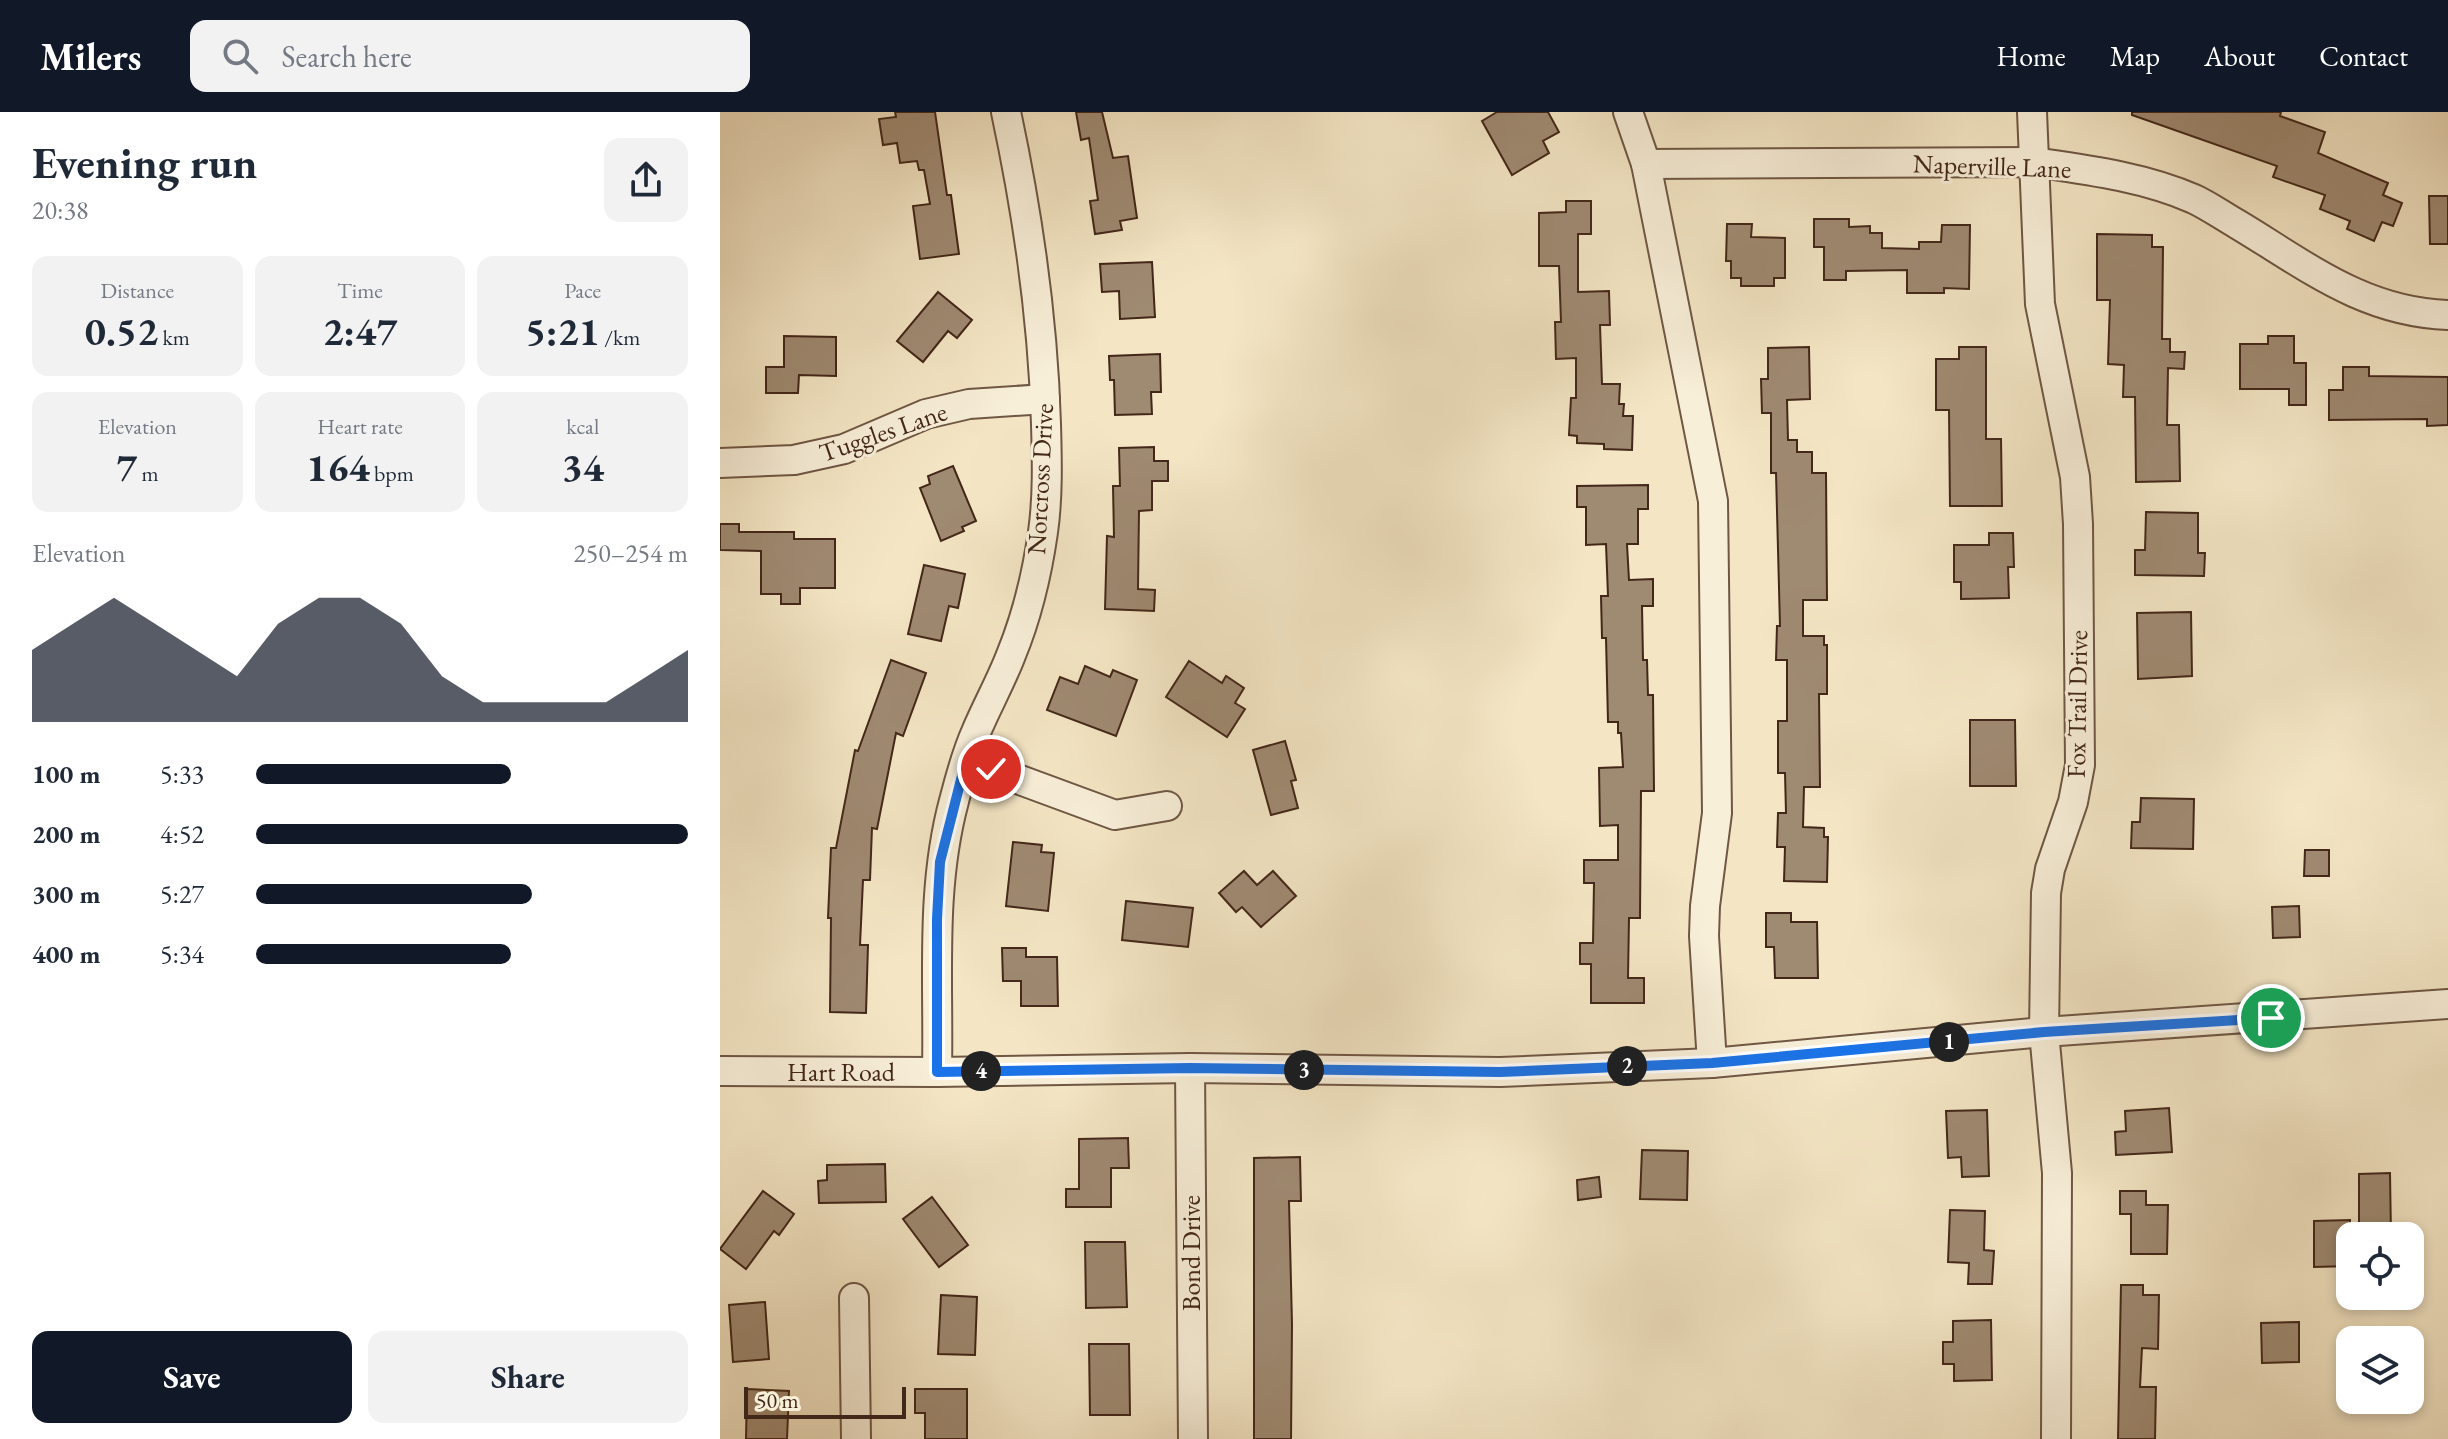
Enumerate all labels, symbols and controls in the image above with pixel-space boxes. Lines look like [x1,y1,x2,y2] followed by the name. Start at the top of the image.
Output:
[190,20,750,92] search box
[40,32,142,81] text: Milers
[218,34,262,78] icon: search
[282,37,412,76] text: Search here
[1996,38,2066,74] text: Home
[2110,38,2160,74] text: Map
[2204,38,2275,74] text: About
[2319,38,2408,74] text: Contact
[32,134,257,191] text: Evening run
[604,138,688,222] button: share
[1912,146,2072,186] street label: Naperville Lane
[32,193,88,227] text: 20:38
[101,276,174,305] text: Distance
[337,276,383,305] text: Time
[564,276,601,305] text: Pace
[85,305,158,357] text: 0.52
[323,305,397,357] text: 2:47
[525,305,600,357] text: 5:21
[158,323,190,352] text: km
[600,323,640,352] text: /km
[815,394,951,470] street label: Tuggles Lane
[1019,402,1061,556] street label: Norcross Drive
[98,412,177,441] text: Elevation
[317,412,403,441] text: Heart rate
[566,412,599,441] text: kcal
[116,441,137,493] text: 7
[306,441,370,493] text: 164
[562,441,604,493] text: 34
[137,459,159,488] text: m
[370,459,414,488] text: bpm
[32,536,126,570] text: Elevation
[573,536,688,570] text: 250–254 m
[2059,630,2095,778] street label: Fox Trail Drive
[957,735,1025,803] pin
[969,747,1013,791] icon: check
[32,757,100,791] text: 100 m
[160,757,204,791] text: 5:33
[32,817,100,851] text: 200 m
[160,817,204,851] text: 4:52
[32,877,100,911] text: 300 m
[160,877,204,911] text: 5:27
[32,937,100,971] text: 400 m
[160,937,204,971] text: 5:34
[2237,984,2305,1052] pin
[2249,996,2293,1040] icon: arrive
[1929,1022,1969,1062] pin: 1
[1943,1027,1955,1056] text: 1
[1607,1046,1647,1086] pin: 2
[1284,1050,1324,1090] pin: 3
[961,1051,1001,1091] pin: 4
[1621,1051,1633,1080] text: 2
[787,1055,896,1089] street label: Hart Road
[1298,1055,1310,1084] text: 3
[975,1056,987,1085] text: 4
[1174,1195,1208,1311] street label: Bond Drive
[2336,1222,2424,1414] map controls
[2336,1222,2424,1310] button: locate
[2336,1326,2424,1414] button: layers
[32,1331,352,1423] button: Save
[368,1331,688,1423] button: Share
[744,1383,906,1419] scale bar
[756,1386,799,1415] text: 50 m

